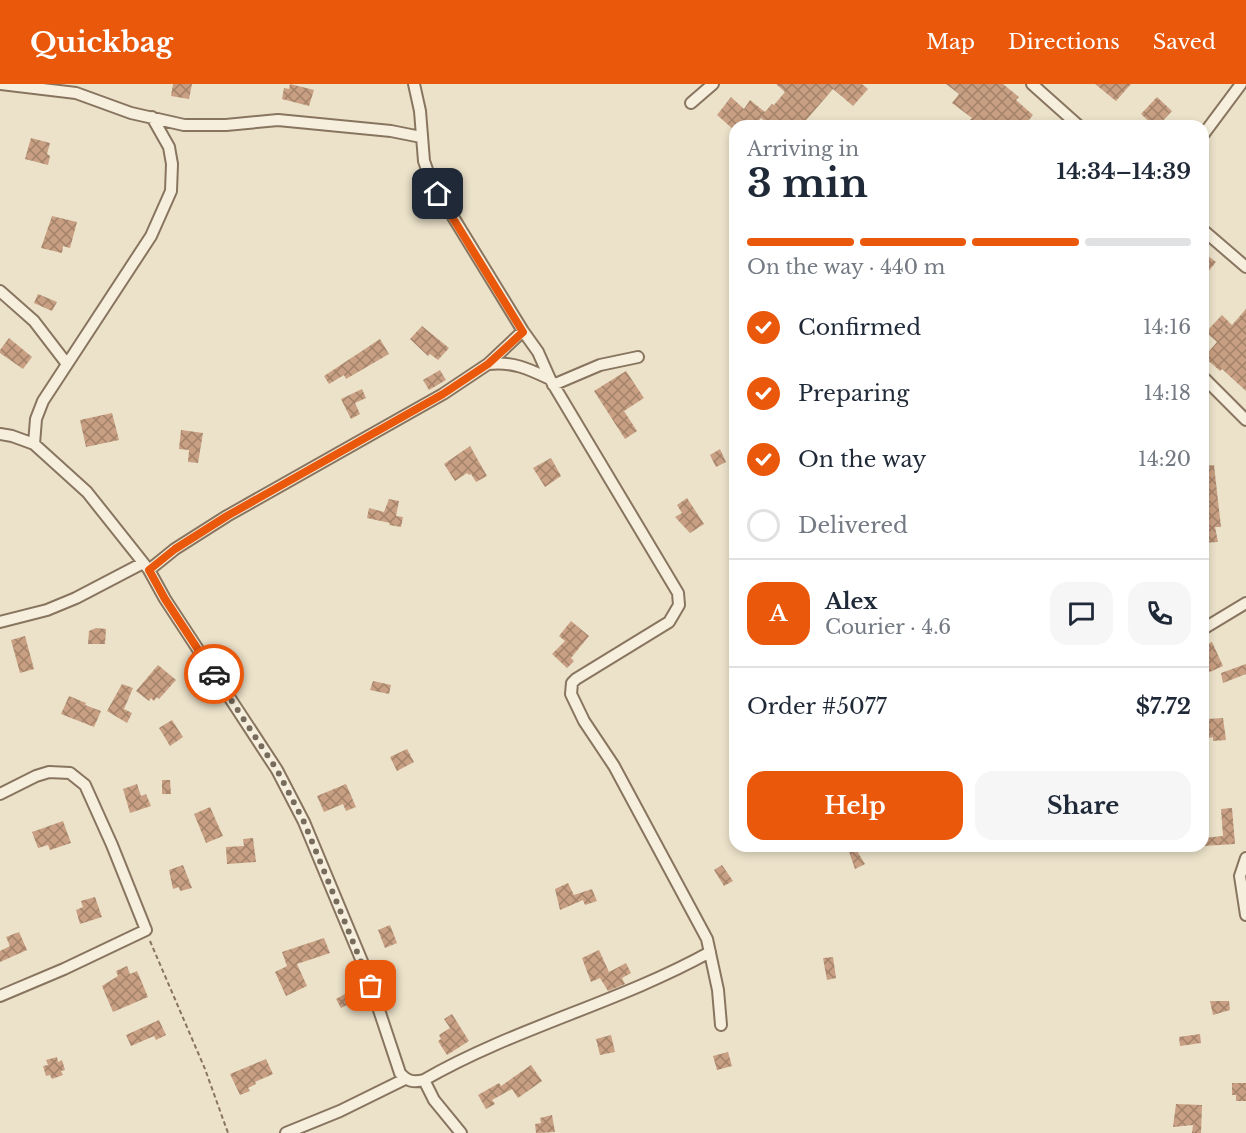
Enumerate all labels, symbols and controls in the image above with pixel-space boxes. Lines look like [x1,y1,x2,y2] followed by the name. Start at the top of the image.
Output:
[30,25,173,60] text: Quickbag
[926,29,975,55] text: Map
[1008,29,1120,55] text: Directions
[1153,29,1216,55] text: Saved
[747,137,859,161] text: Arriving in
[1057,158,1191,185] text: 14:34–14:39
[747,159,868,208] text: 3 min
[412,168,463,219] pin
[421,177,454,210] icon: home
[747,255,945,279] text: On the way · 440 m
[747,311,780,344] icon: check
[798,314,921,341] text: Confirmed
[1143,315,1191,339] text: 14:16
[747,377,780,410] icon: check
[798,380,909,407] text: Preparing
[1144,381,1191,405] text: 14:18
[747,443,780,476] icon: check
[798,446,926,473] text: On the way
[1138,447,1191,471] text: 14:20
[798,512,908,539] text: Delivered
[1050,582,1113,645] button: chat
[1128,582,1191,645] button: phone
[825,588,878,615] text: Alex
[770,600,787,627] text: A
[825,615,951,639] text: Courier · 4.6
[184,644,244,704] courier
[198,658,231,691] icon: car
[747,693,887,720] text: Order #5077
[1136,693,1191,720] text: $7.72
[747,771,963,840] button: Help
[975,771,1191,840] button: Share
[345,960,396,1011] pin
[354,969,387,1002] icon: bag

